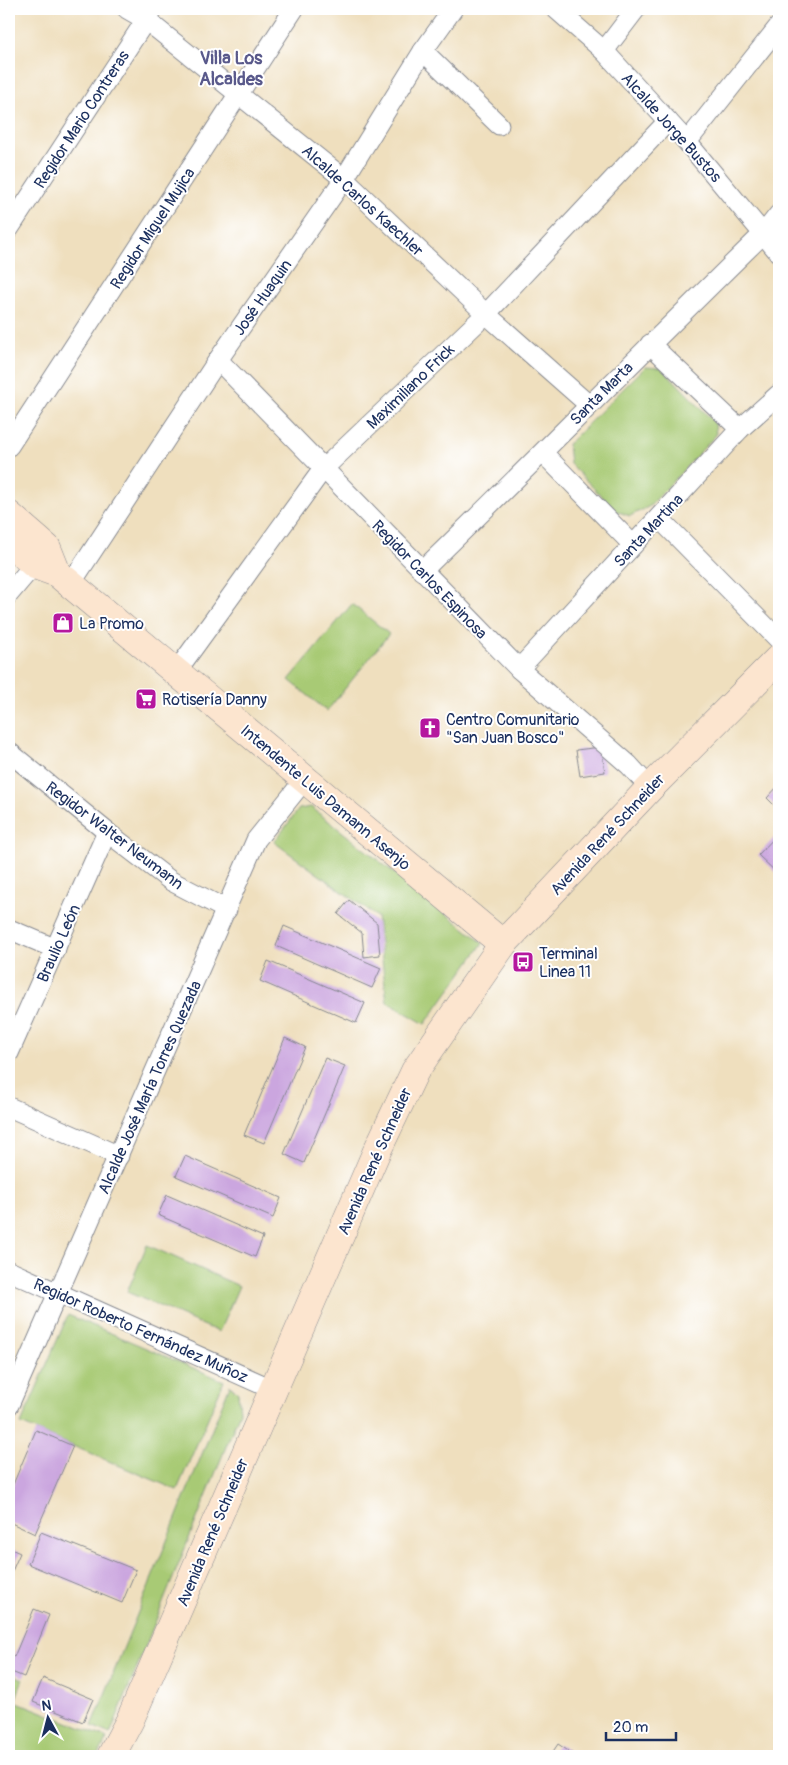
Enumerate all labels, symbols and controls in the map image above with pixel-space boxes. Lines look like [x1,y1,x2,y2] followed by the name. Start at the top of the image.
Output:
[30,47,134,192] street label: Regidor Mario Contreras
[199,47,264,91] district label: Villa Los Alcaldes
[617,69,726,187] street label: Alcalde Jorge Bustos
[297,141,428,261] street label: Alcalde Carlos Kaechler
[106,164,200,293] street label: Regidor Miguel Mujica
[229,256,296,339] street label: José Huaquin
[363,340,459,434] street label: Maximiliano Frick
[566,358,637,429] street label: Santa Marta
[610,490,688,571] street label: Santa Martina
[367,516,491,643] street label: Regidor Carlos Espinosa
[51,611,75,635] shop icon: La Promo
[79,614,144,634] place label: La Promo
[134,687,158,711] supermarket icon: Rotisería Danny
[162,690,267,710] place label: Rotisería Danny
[446,710,580,748] place label: Centro Comunitario "San Juan Bosco"
[418,716,442,740] church icon: Centro Comunitario "San Juan Bosco"
[236,721,415,875] street label: Intendente Luis Damann Asenjo
[546,769,669,900] street label: Avenida René Schneider
[42,777,187,894] street label: Regidor Walter Neumann
[33,901,85,986] street label: Braulio León
[539,944,598,982] place label: Terminal Linea 11
[511,950,535,974] bus stop icon: Terminal Linea 11
[94,978,206,1197] street label: Alcalde José María Torres Quezada
[333,1084,417,1238] street label: Avenida René Schneider
[30,1274,251,1387] street label: Regidor Roberto Fernández Muñoz
[173,1455,253,1610] street label: Avenida René Schneider
[22,1692,72,1742] north arrow
[41,1697,52,1715] text: N
[606,1710,676,1742] scale bar
[613,1718,648,1737] text: 20 m

